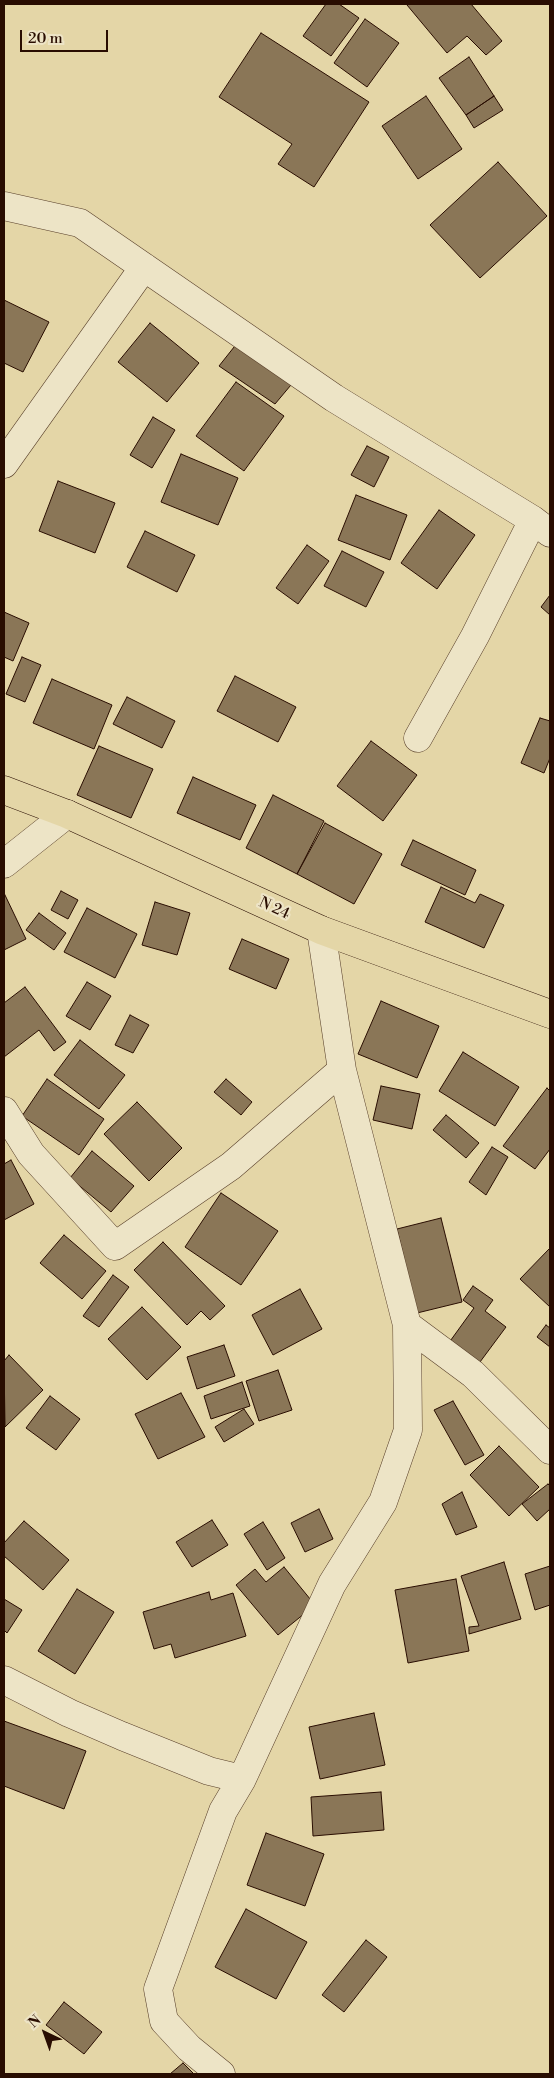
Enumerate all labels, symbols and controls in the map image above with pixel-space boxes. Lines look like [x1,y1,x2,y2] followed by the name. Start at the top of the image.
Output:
[22,20,110,52] scale bar
[28,29,63,48] text: 20 m
[256,894,292,924] street label: N 24
[20,2008,70,2058] north arrow
[25,2011,45,2032] text: N

